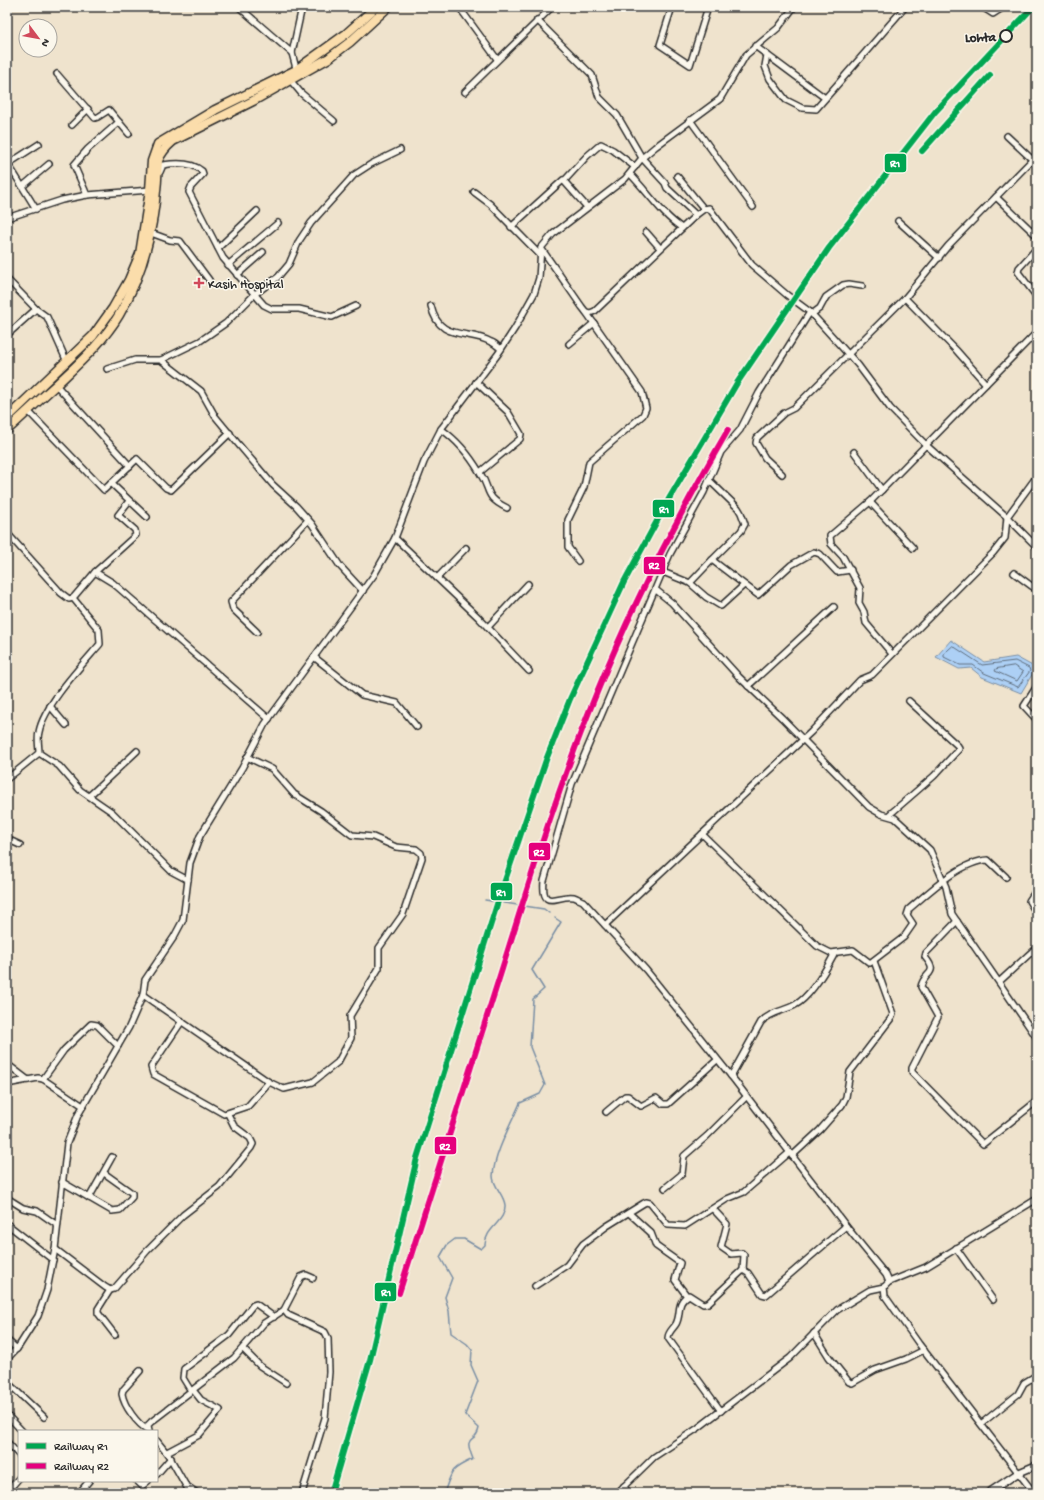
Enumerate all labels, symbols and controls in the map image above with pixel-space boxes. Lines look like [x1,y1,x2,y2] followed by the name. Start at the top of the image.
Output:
[18,18,58,58] north arrow
[999,29,1013,43] marker: Lohta
[965,31,997,46] place label: Lohta
[38,36,52,48] text: N
[884,153,907,173] line badge: R1
[889,159,900,171] text: R1
[193,277,205,289] marker: Kasih Hospital
[208,278,284,293] place label: Kasih Hospital
[652,499,675,518] line badge: R1
[658,505,669,517] text: R1
[643,556,666,575] line badge: R2
[647,561,660,573] text: R2
[528,842,551,861] line badge: R2
[532,848,545,860] text: R2
[490,882,513,901] line badge: R1
[495,888,506,900] text: R1
[434,1136,457,1155] line badge: R2
[438,1142,451,1154] text: R2
[374,1282,397,1302] line badge: R1
[380,1288,391,1300] text: R1
[18,1430,158,1482] legend
[54,1441,108,1455] text: Railway R1
[54,1461,109,1475] text: Railway R2

